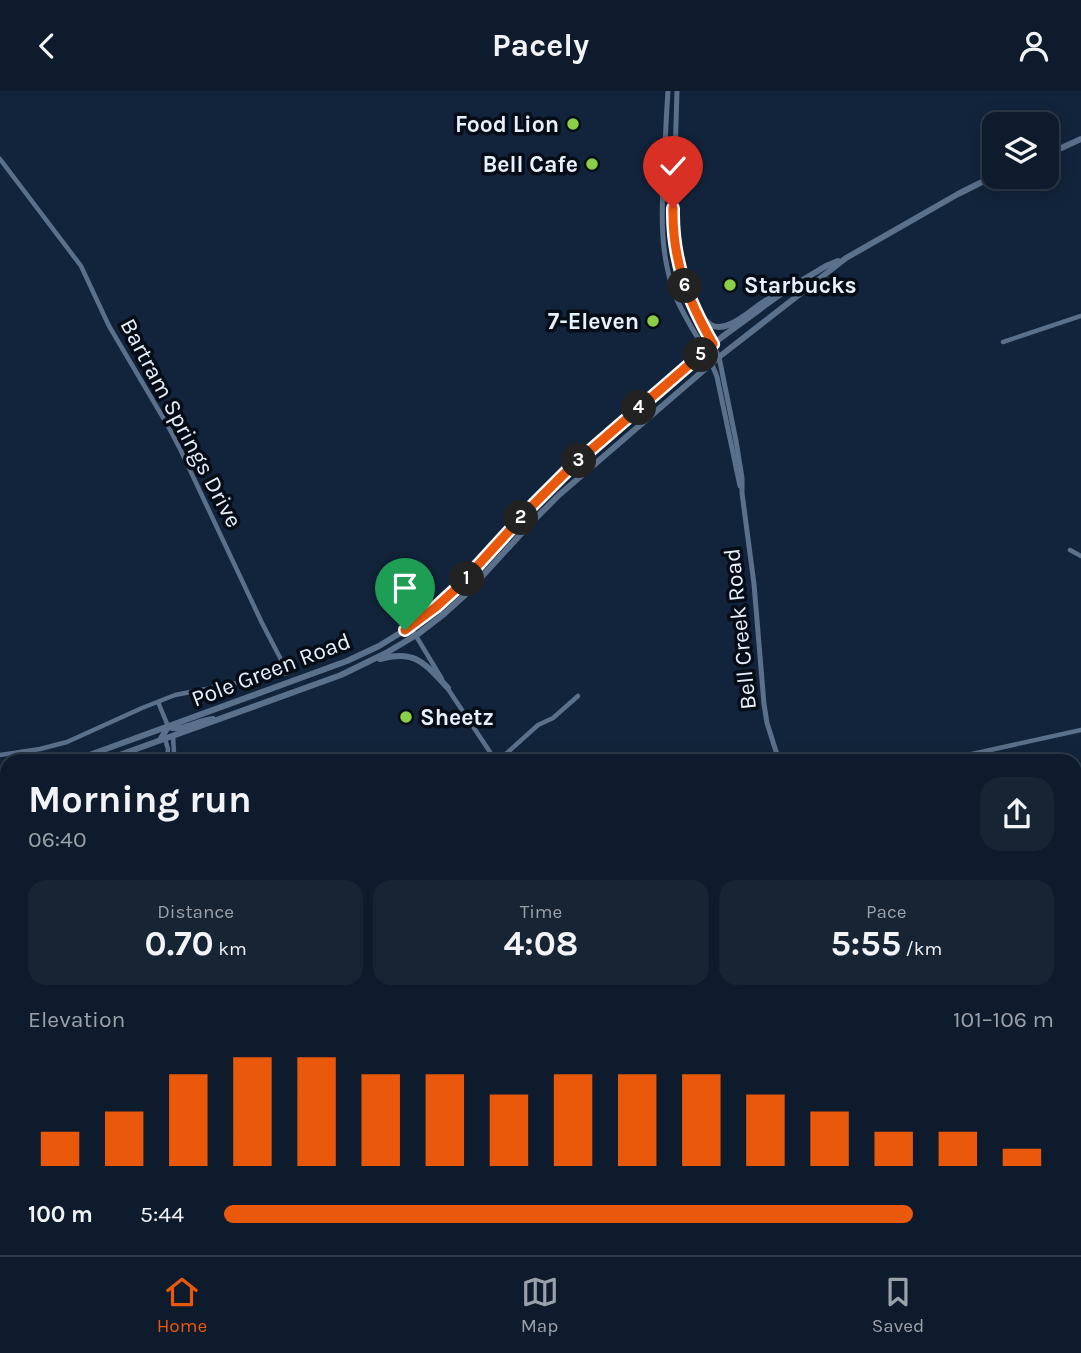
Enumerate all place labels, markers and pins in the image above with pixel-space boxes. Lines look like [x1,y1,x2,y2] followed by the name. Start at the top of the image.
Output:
[455,111,559,138] place label: Food Lion
[565,116,581,132] marker: Food Lion
[643,136,703,208] pin
[482,151,578,178] place label: Bell Cafe
[584,156,600,172] marker: Bell Cafe
[668,269,702,303] pin: 6
[744,272,857,299] place label: Starbucks
[722,277,738,293] marker: Starbucks
[548,308,639,335] place label: 7-Eleven
[645,313,661,329] marker: 7-Eleven
[684,337,718,373] pin: 5
[622,391,656,425] pin: 4
[562,443,596,479] pin: 3
[504,501,538,535] pin: 2
[375,558,435,630] pin
[449,561,484,596] pin: 1
[420,704,494,731] place label: Sheetz
[398,709,414,725] marker: Sheetz

